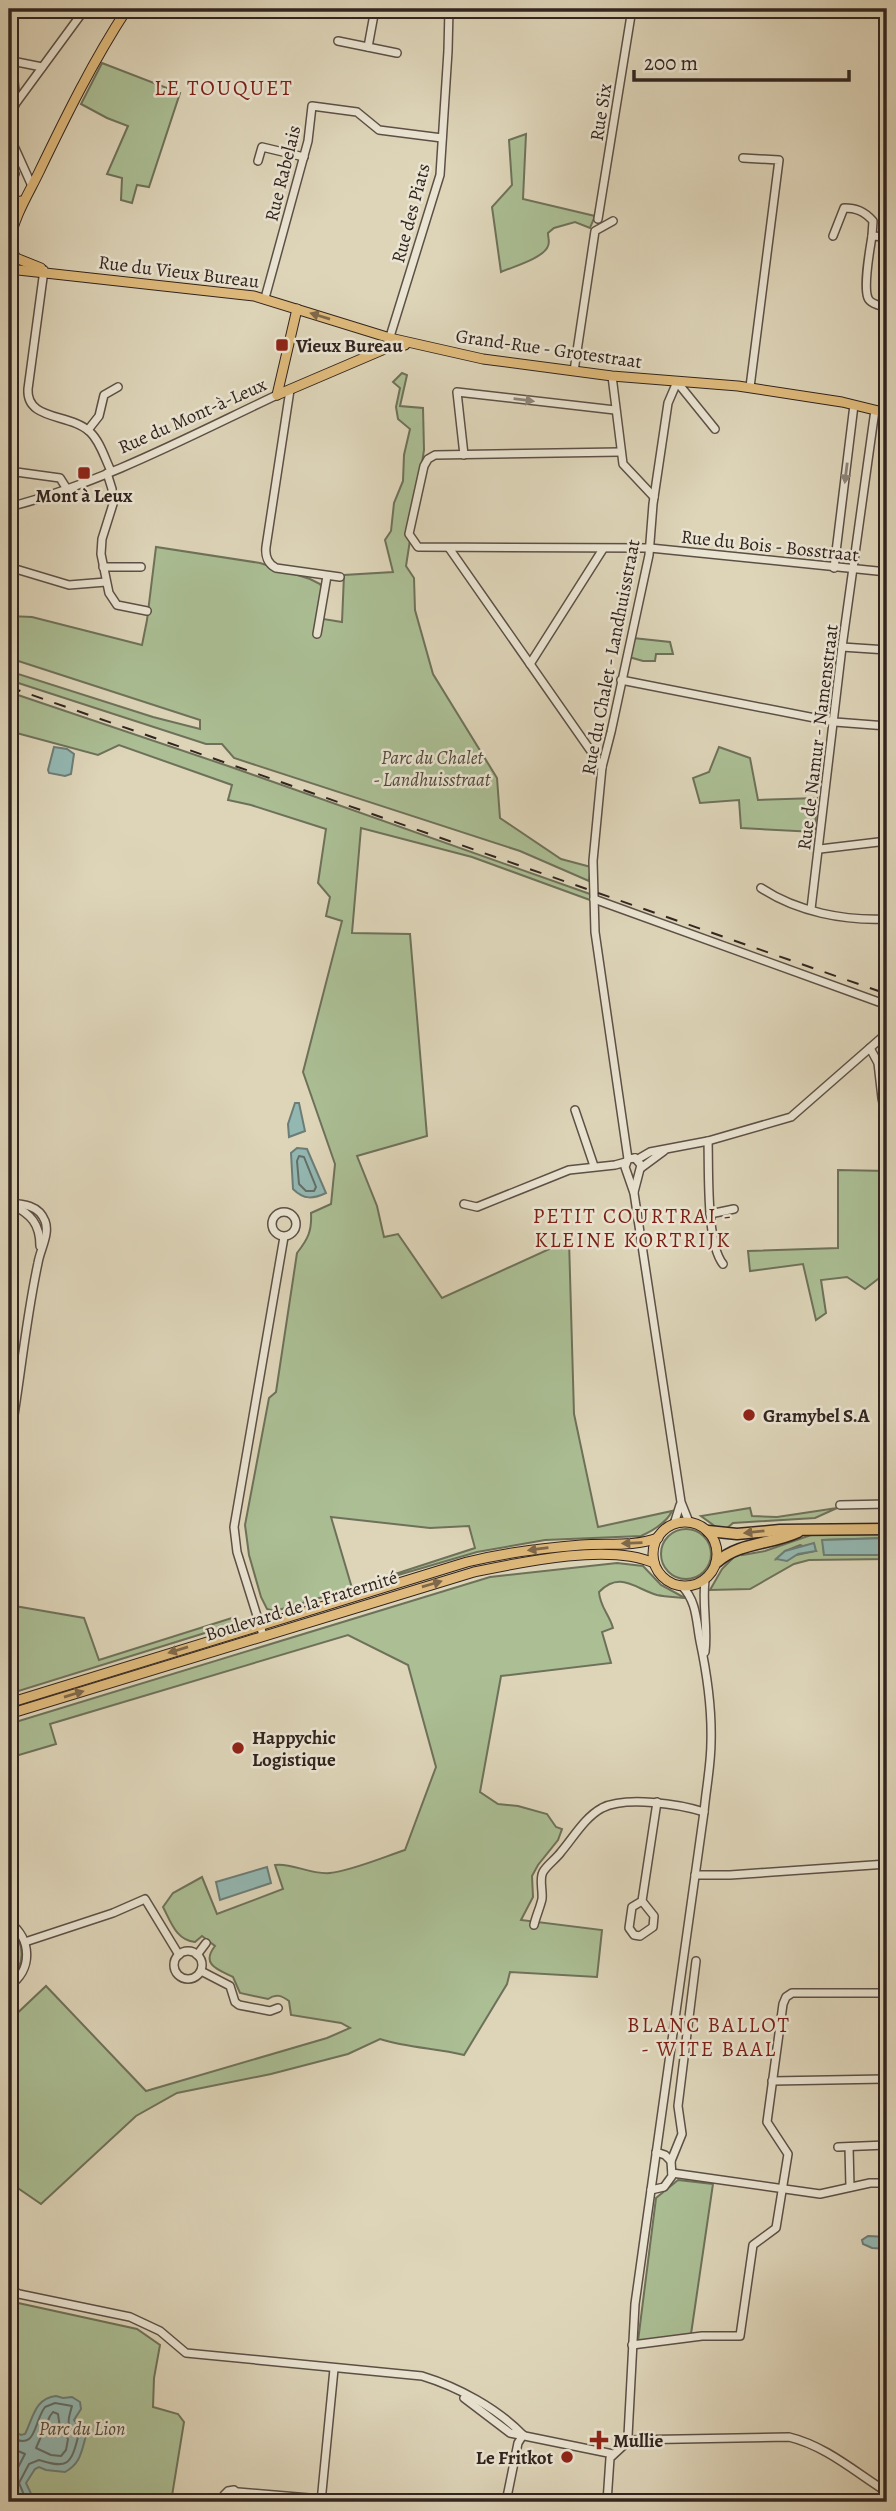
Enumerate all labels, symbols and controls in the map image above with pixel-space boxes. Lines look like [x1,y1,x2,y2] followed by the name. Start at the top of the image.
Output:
[634,38,849,82] scale bar
[644,49,698,77] text: 200 m
[154,74,294,102] district label: LE TOUQUET
[584,82,618,143] street label: Rue Six
[258,122,307,224] street label: Rue Rabelais
[385,161,437,266] street label: Rue des Piats
[97,249,262,295] street label: Rue du Vieux Bureau
[310,311,331,321] one-way arrow
[454,323,644,375] street label: Grand-Rue - Grotestraat
[295,333,403,359] place label: Vieux Bureau
[274,337,290,353] marker: Vieux Bureau
[114,372,271,460] street label: Rue du Mont-à-Leux
[514,394,536,405] one-way arrow
[840,462,851,484] one-way arrow
[76,465,92,481] marker: Mont à Leux
[36,483,133,509] place label: Mont à Leux
[680,524,860,568] street label: Rue du Bois - Bosstraat
[575,537,647,777] street label: Rue du Chalet - Landhuisstraat
[791,623,845,852] street label: Rue de Namur - Namenstraat
[374,745,492,793] park label: Parc du Chalet - Landhuisstraat
[533,1202,733,1254] district label: PETIT COURTRAI - KLEINE KORTRIJK
[763,1403,871,1429] place label: Gramybel S.A
[741,1407,757,1423] marker: Gramybel S.A
[743,1527,765,1538] one-way arrow
[621,1538,643,1549] one-way arrow
[527,1544,549,1555] one-way arrow
[202,1564,401,1648] street label: Boulevard de la Fraternité
[422,1578,443,1588] one-way arrow
[167,1646,188,1656] one-way arrow
[64,1688,85,1698] one-way arrow
[252,1725,336,1773] place label: Happychic Logistique
[230,1740,246,1756] marker: Happychic Logistique
[627,2011,791,2063] district label: BLANC BALLOT - WITE BAAL
[39,2416,125,2442] park label: Parc du Lion
[613,2428,664,2454] place label: Mullie
[591,2432,607,2448] marker: Mullie
[476,2445,554,2471] place label: Le Fritkot
[559,2449,575,2465] marker: Le Fritkot

